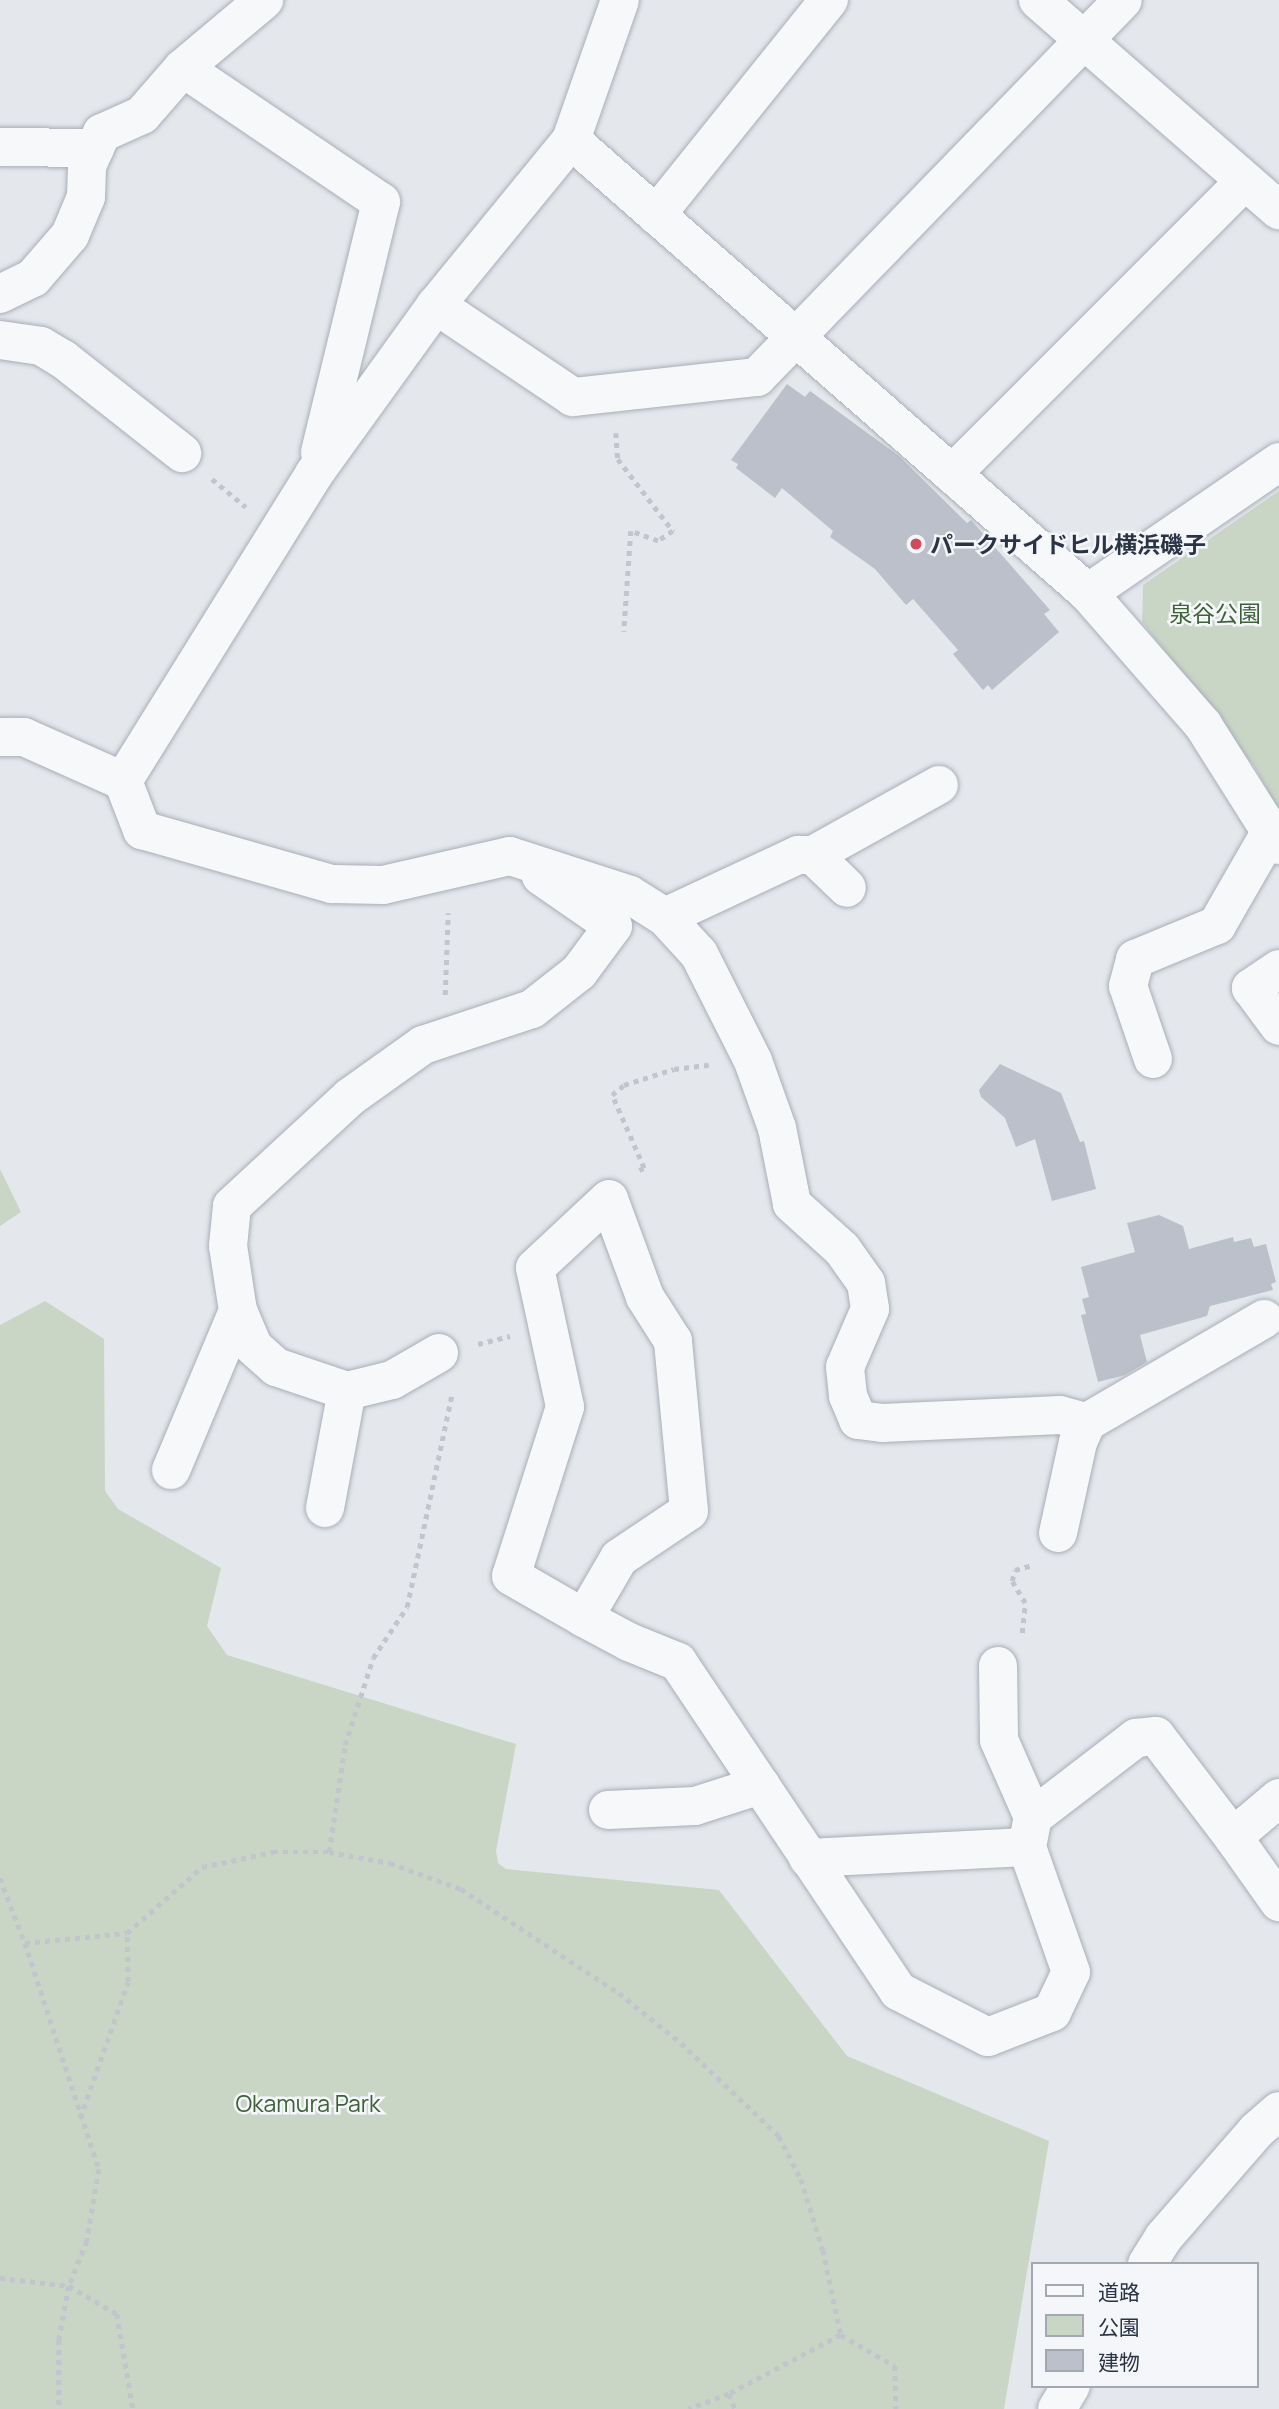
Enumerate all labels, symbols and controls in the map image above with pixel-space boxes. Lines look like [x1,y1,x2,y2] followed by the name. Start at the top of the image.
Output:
[930,530,1206,558] place label: パークサイドヒル横浜磯子
[908,536,924,552] marker: パークサイドヒル横浜磯子
[1169,599,1261,627] park label: 泉谷公園
[235,2089,381,2117] park label: Okamura Park
[1030,2262,1258,2388] legend
[1098,2278,1140,2306] text: 道路
[1098,2313,1140,2341] text: 公園
[1098,2348,1140,2376] text: 建物

